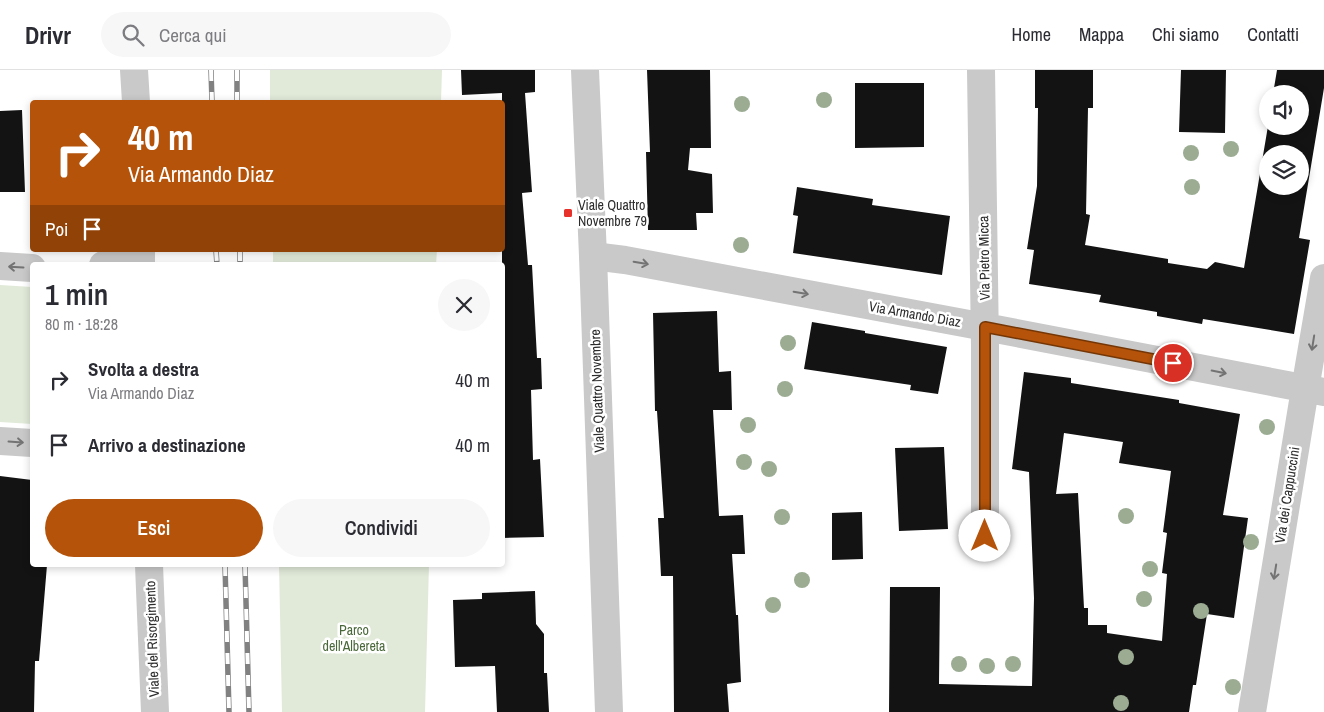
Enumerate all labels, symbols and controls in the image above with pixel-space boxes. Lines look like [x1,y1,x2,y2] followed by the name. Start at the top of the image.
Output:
[101,12,451,57] search box
[25,19,71,51] text: Drivr
[119,21,147,49] icon: search
[159,22,226,48] text: Cerca qui
[1012,22,1051,47] text: Home
[1079,22,1124,47] text: Mappa
[1152,22,1219,47] text: Chi siamo
[1247,22,1299,47] text: Contatti
[1259,85,1309,195] map controls
[1259,85,1309,135] button: sound
[128,114,193,161] text: 40 m
[45,120,110,185] icon: right
[1259,145,1309,195] button: layers
[128,159,274,189] text: Via Armando Diaz
[578,196,647,230] place label: Viale Quattro Novembre 79
[562,207,574,219] marker: Viale Quattro Novembre 79
[78,215,106,243] icon: arrive
[974,215,994,300] street label: Via Pietro Micca
[45,216,68,242] text: Poi
[633,259,649,269] one-way arrow
[9,263,25,272] one-way arrow
[45,274,108,314] text: 1 min
[438,279,490,331] button: close
[793,288,809,298] one-way arrow
[868,297,963,331] street label: Via Armando Diaz
[45,313,118,335] text: 80 m · 18:28
[586,329,608,453] street label: Viale Quattro Novembre
[1308,335,1318,351] one-way arrow
[1152,342,1194,384] pin
[1159,349,1187,377] icon: arrive
[88,356,199,382] text: Svolta a destra
[45,366,73,394] icon: right
[455,367,490,393] text: 40 m
[1210,368,1226,377] one-way arrow
[88,382,194,404] text: Via Armando Diaz
[45,431,73,459] icon: arrive
[88,432,246,458] text: Arrivo a destinazione
[455,432,490,458] text: 40 m
[8,438,24,447] one-way arrow
[1270,445,1304,545] street label: Via dei Cappuccini
[45,499,263,557] button: Esci
[273,499,490,557] button: Condividi
[958,509,1010,561] position arrow
[1269,564,1279,580] one-way arrow
[141,580,163,698] street label: Viale del Risorgimento
[323,621,386,655] park label: Parco dell'Albereta

